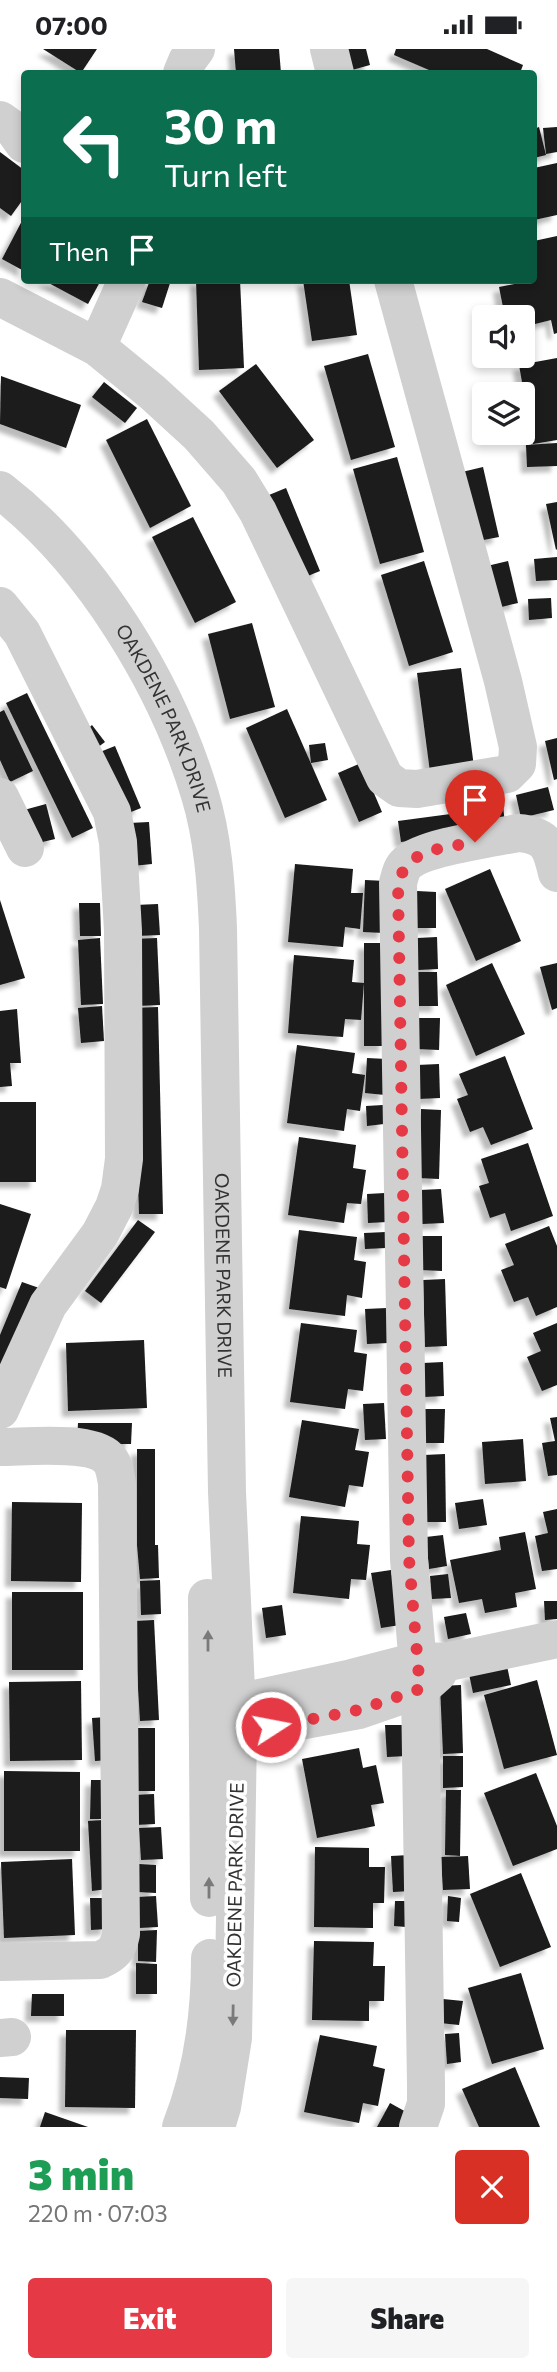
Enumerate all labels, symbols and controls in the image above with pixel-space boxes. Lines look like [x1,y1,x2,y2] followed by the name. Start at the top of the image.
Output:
[35,9,108,40] text: 07:00
[164,94,277,154] text: 30 m
[49,98,140,189] icon: left
[164,154,288,194] text: Turn left
[123,231,161,269] icon: arrive
[49,235,109,266] text: Then
[472,305,535,445] map controls
[472,305,535,368] button: sound
[472,382,535,445] button: layers
[112,619,216,815] street label: OAKDENE PARK DRIVE
[445,770,505,842] pin
[456,781,494,819] icon: arrive
[211,1173,237,1378] street label: OAKDENE PARK DRIVE
[202,1630,213,1652] one-way arrow
[234,1690,308,1764] position arrow
[221,1782,248,1988] street label: OAKDENE PARK DRIVE
[203,1877,215,1899] one-way arrow
[228,2004,239,2026] one-way arrow
[28,2147,134,2199] text: 3 min
[455,2150,529,2224] button: close
[28,2199,168,2227] text: 220 m · 07:03
[28,2278,272,2358] button: Exit
[286,2278,529,2358] button: Share

